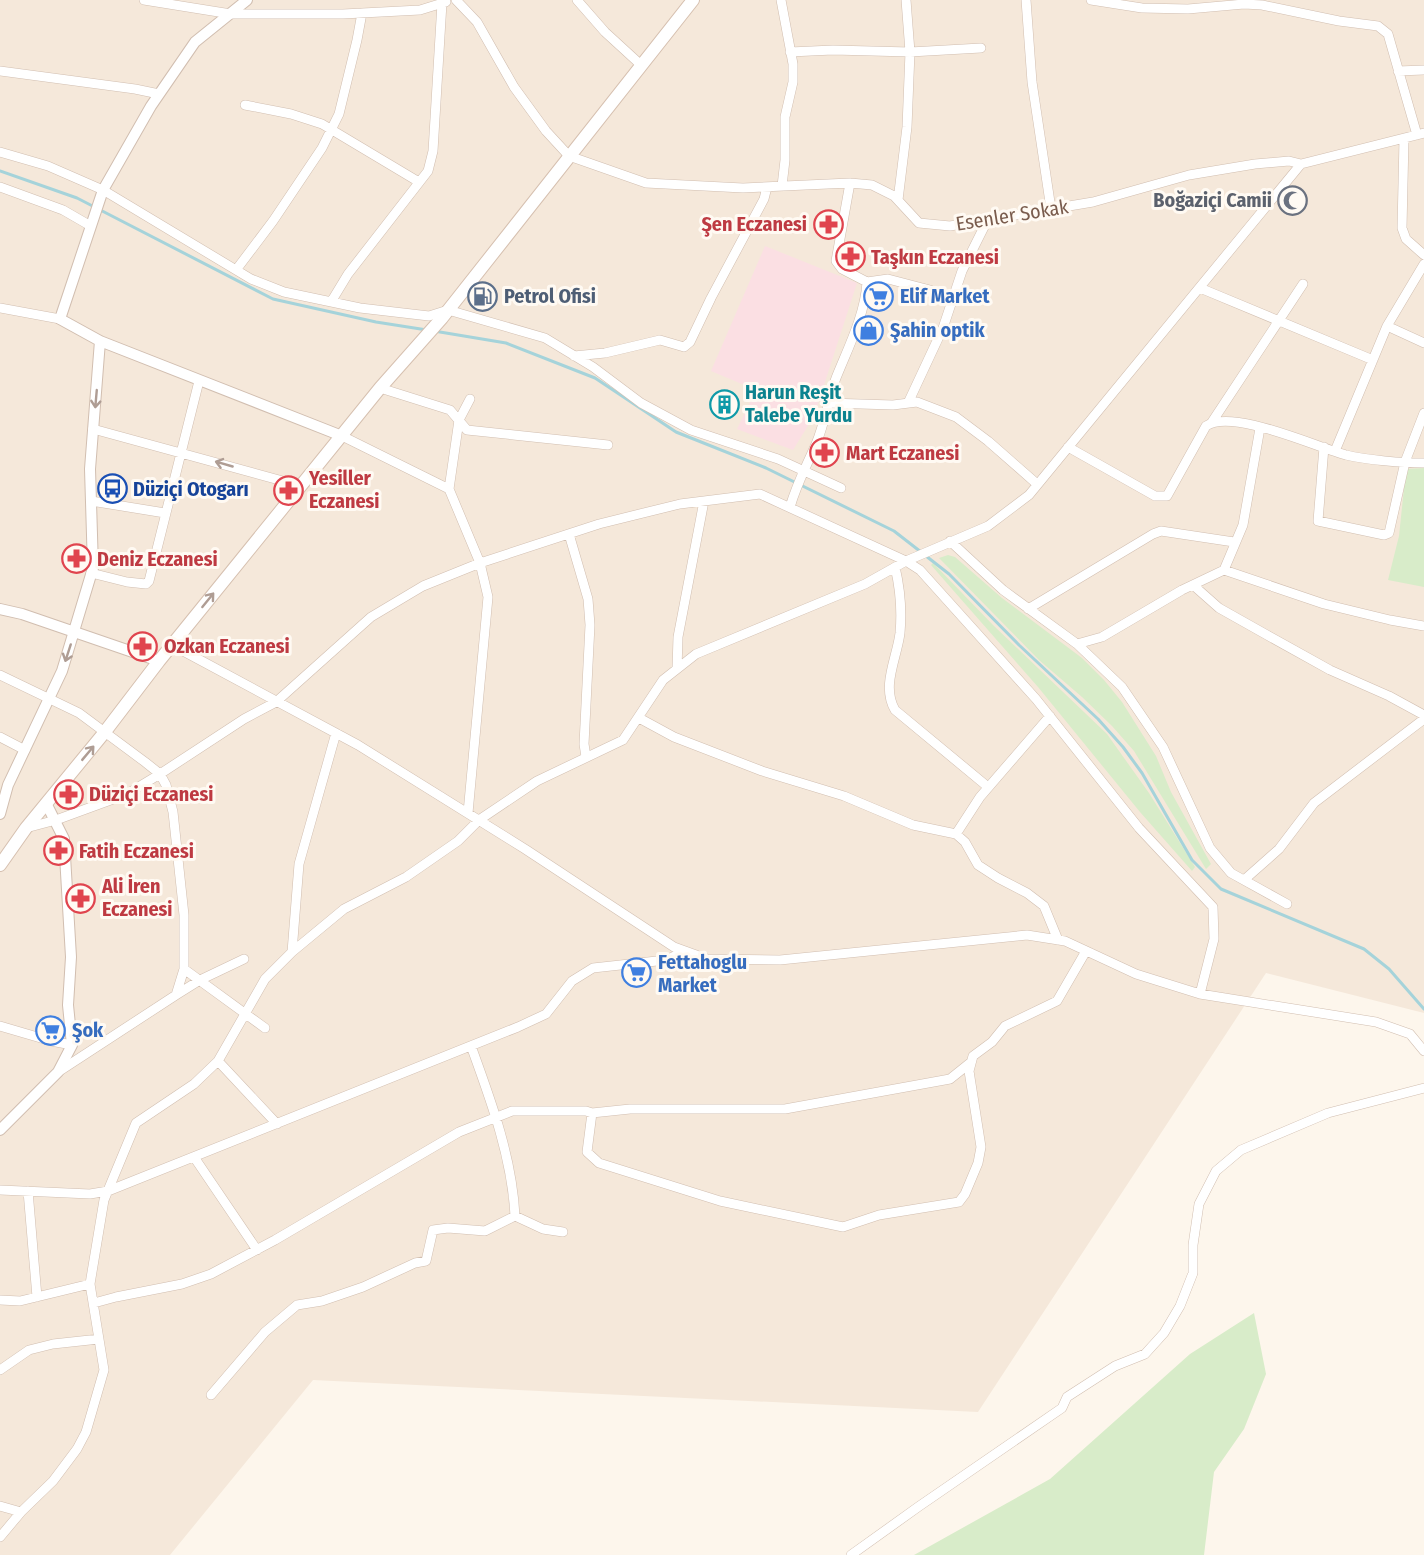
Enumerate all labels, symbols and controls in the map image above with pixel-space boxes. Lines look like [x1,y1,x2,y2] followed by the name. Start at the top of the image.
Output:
[1277,184,1309,216] mosque icon: Boğaziçi Camii
[1153,188,1272,212] place label: Boğaziçi Camii
[954,194,1071,236] street label: Esenler Sokak
[812,208,844,240] pharmacy icon: Şen Eczanesi
[701,212,807,237] place label: Şen Eczanesi
[834,241,866,273] pharmacy icon: Taşkın Eczanesi
[871,245,999,269] place label: Taşkın Eczanesi
[467,280,499,312] fuel station icon: Petrol Ofisi
[863,280,895,312] supermarket icon: Elif Market
[504,284,596,308] place label: Petrol Ofisi
[900,284,990,308] place label: Elif Market
[853,314,885,346] shop icon: Şahin optik
[890,318,985,343] place label: Şahin optik
[745,380,852,427] place label: Harun Reşit Talebe Yurdu
[90,388,101,408] one-way arrow
[708,388,740,420] building icon: Harun Reşit Talebe Yurdu
[809,437,841,469] pharmacy icon: Mart Eczanesi
[846,441,959,465] place label: Mart Eczanesi
[215,458,234,470] one-way arrow
[308,466,379,513] place label: Yesiller Eczanesi
[96,473,128,505] bus stop icon: Düziçi Otogarı
[272,474,304,506] pharmacy icon: Yesiller Eczanesi
[133,477,249,501] place label: Düziçi Otogarı
[60,543,92,575] pharmacy icon: Deniz Eczanesi
[97,547,218,571] place label: Deniz Eczanesi
[202,592,215,608] one-way arrow
[127,630,159,662] pharmacy icon: Ozkan Eczanesi
[164,634,290,658] place label: Ozkan Eczanesi
[62,643,73,662] one-way arrow
[81,745,94,761] one-way arrow
[52,778,84,810] pharmacy icon: Düziçi Eczanesi
[89,782,213,806] place label: Düziçi Eczanesi
[42,835,74,867] pharmacy icon: Fatih Eczanesi
[79,839,194,863] place label: Fatih Eczanesi
[101,874,172,921] place label: Ali İren Eczanesi
[65,882,97,914] pharmacy icon: Ali İren Eczanesi
[658,950,747,997] place label: Fettahoglu Market
[621,957,653,989] supermarket icon: Fettahoglu Market
[35,1014,67,1046] supermarket icon: Şok
[72,1018,104,1043] place label: Şok

